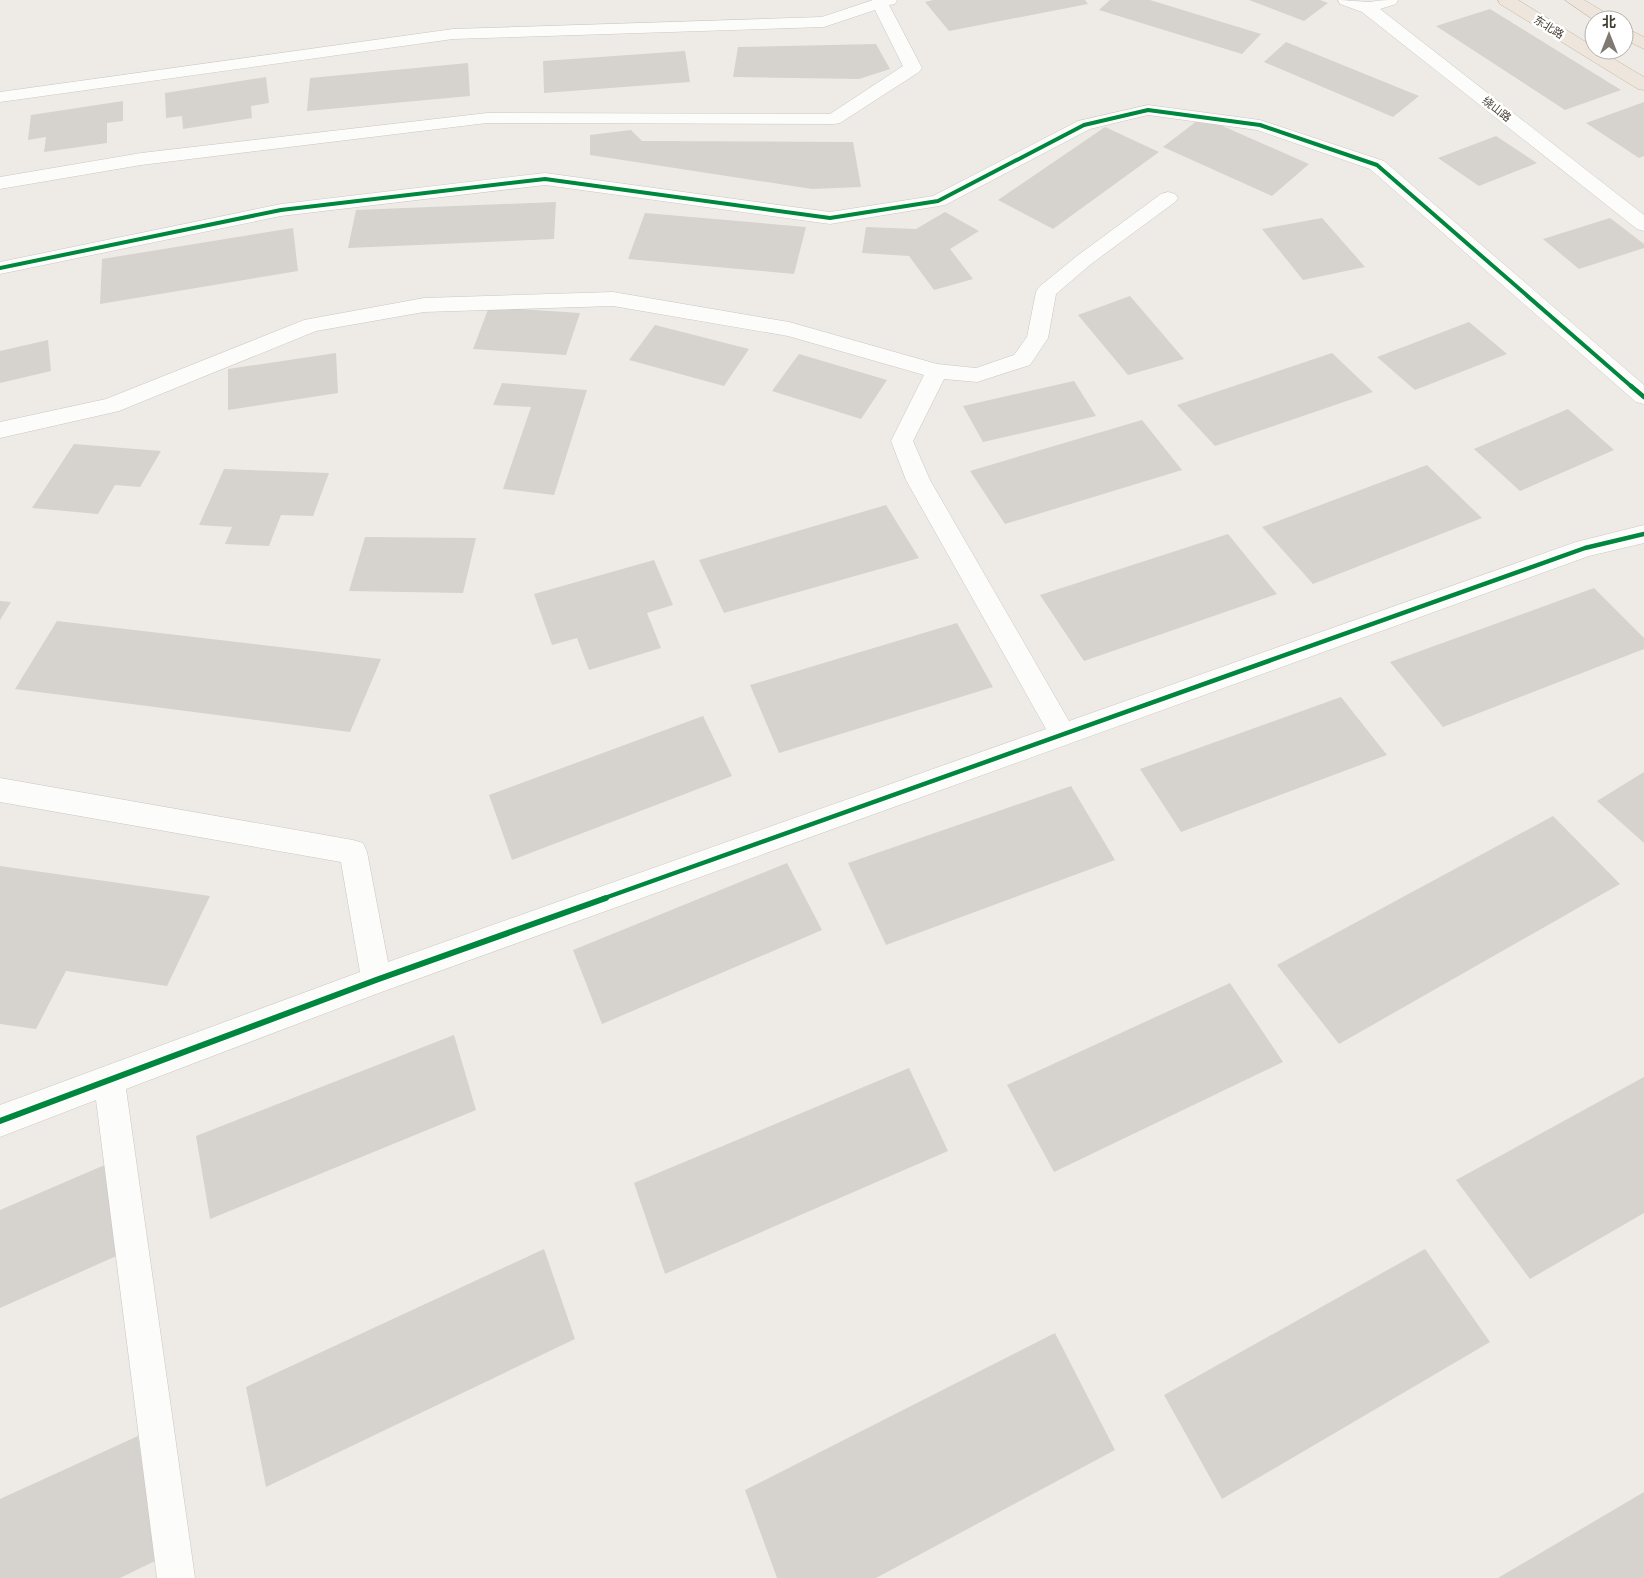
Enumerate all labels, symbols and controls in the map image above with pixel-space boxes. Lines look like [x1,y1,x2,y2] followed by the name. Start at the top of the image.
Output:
[1584,10,1634,60] north arrow
[1531,12,1567,42] street label: 东北路
[1602,13,1616,31] text: 北
[1480,93,1514,125] street label: 绕山路

